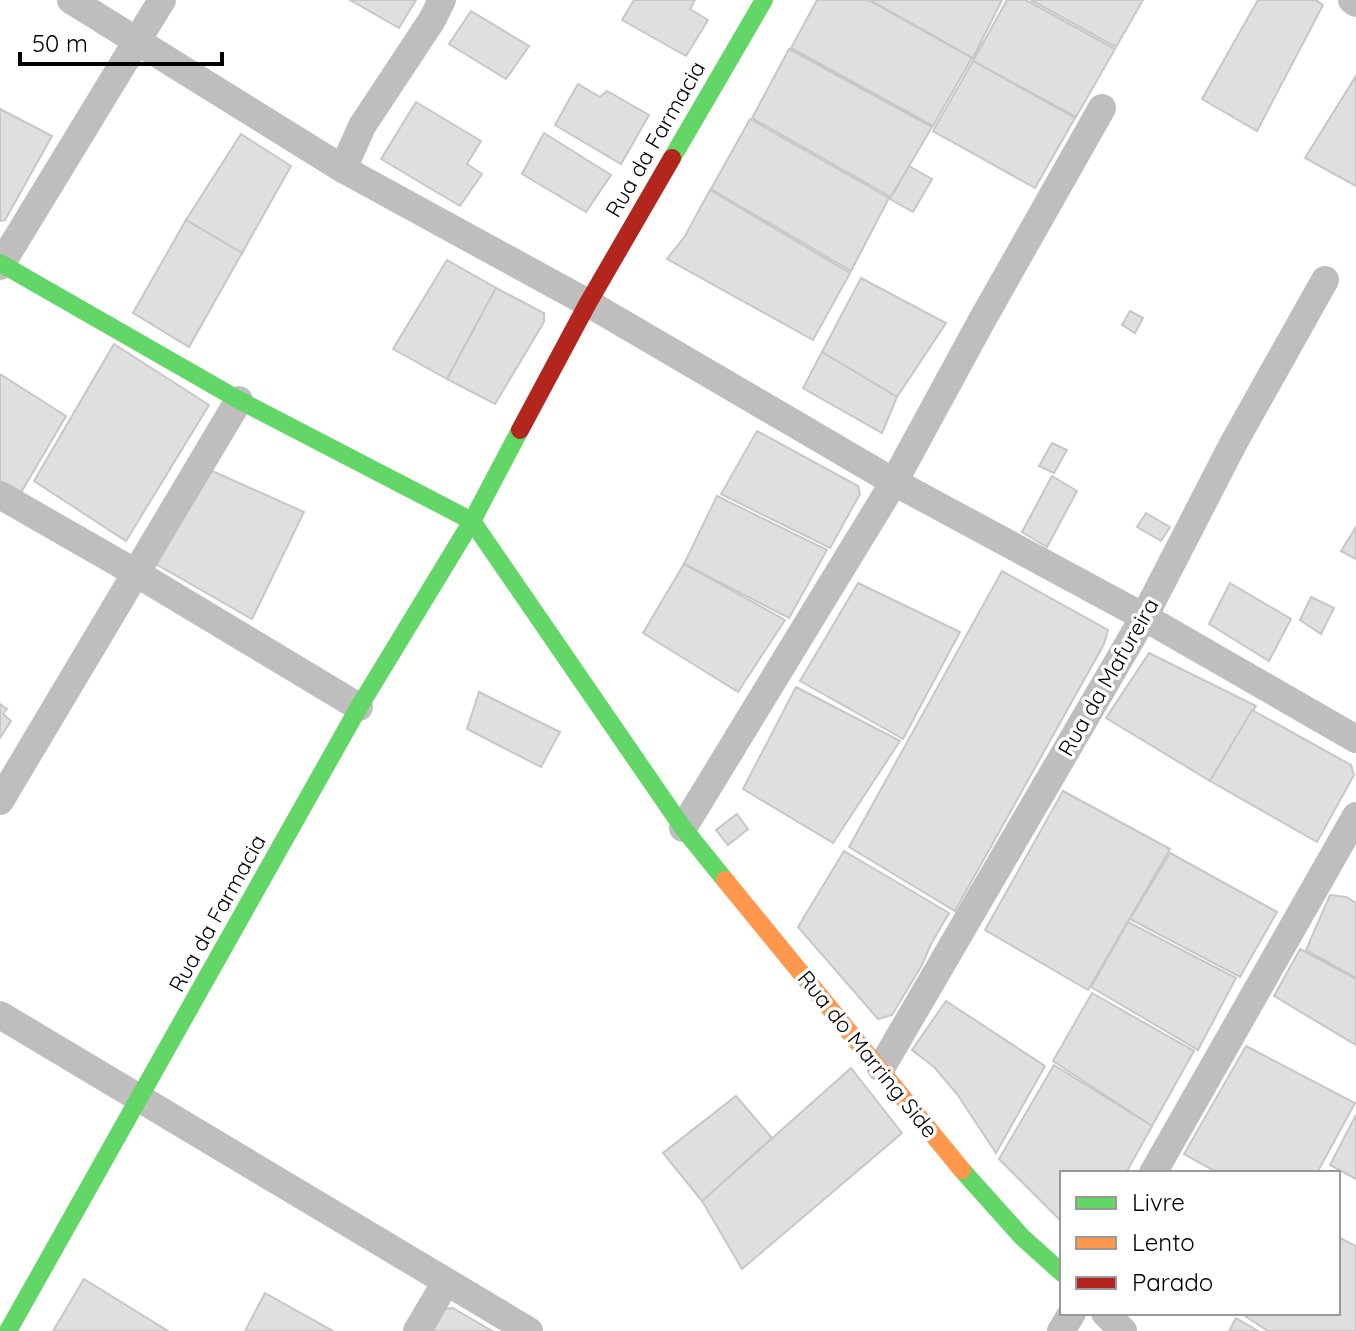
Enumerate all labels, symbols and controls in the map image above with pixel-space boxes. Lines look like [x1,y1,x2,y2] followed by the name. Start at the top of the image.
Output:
[20,16,222,66] scale bar
[32,28,88,58] text: 50 m
[599,56,711,222] street label: Rua da Farmacia
[1051,593,1165,761] street label: Rua da Mafureira
[162,829,272,997] street label: Rua da Farmacia
[792,965,944,1143] street label: Rua do Marring Side
[1060,1171,1340,1315] legend
[1132,1187,1185,1217] text: Livre
[1132,1227,1195,1257] text: Lento
[1132,1267,1213,1297] text: Parado

